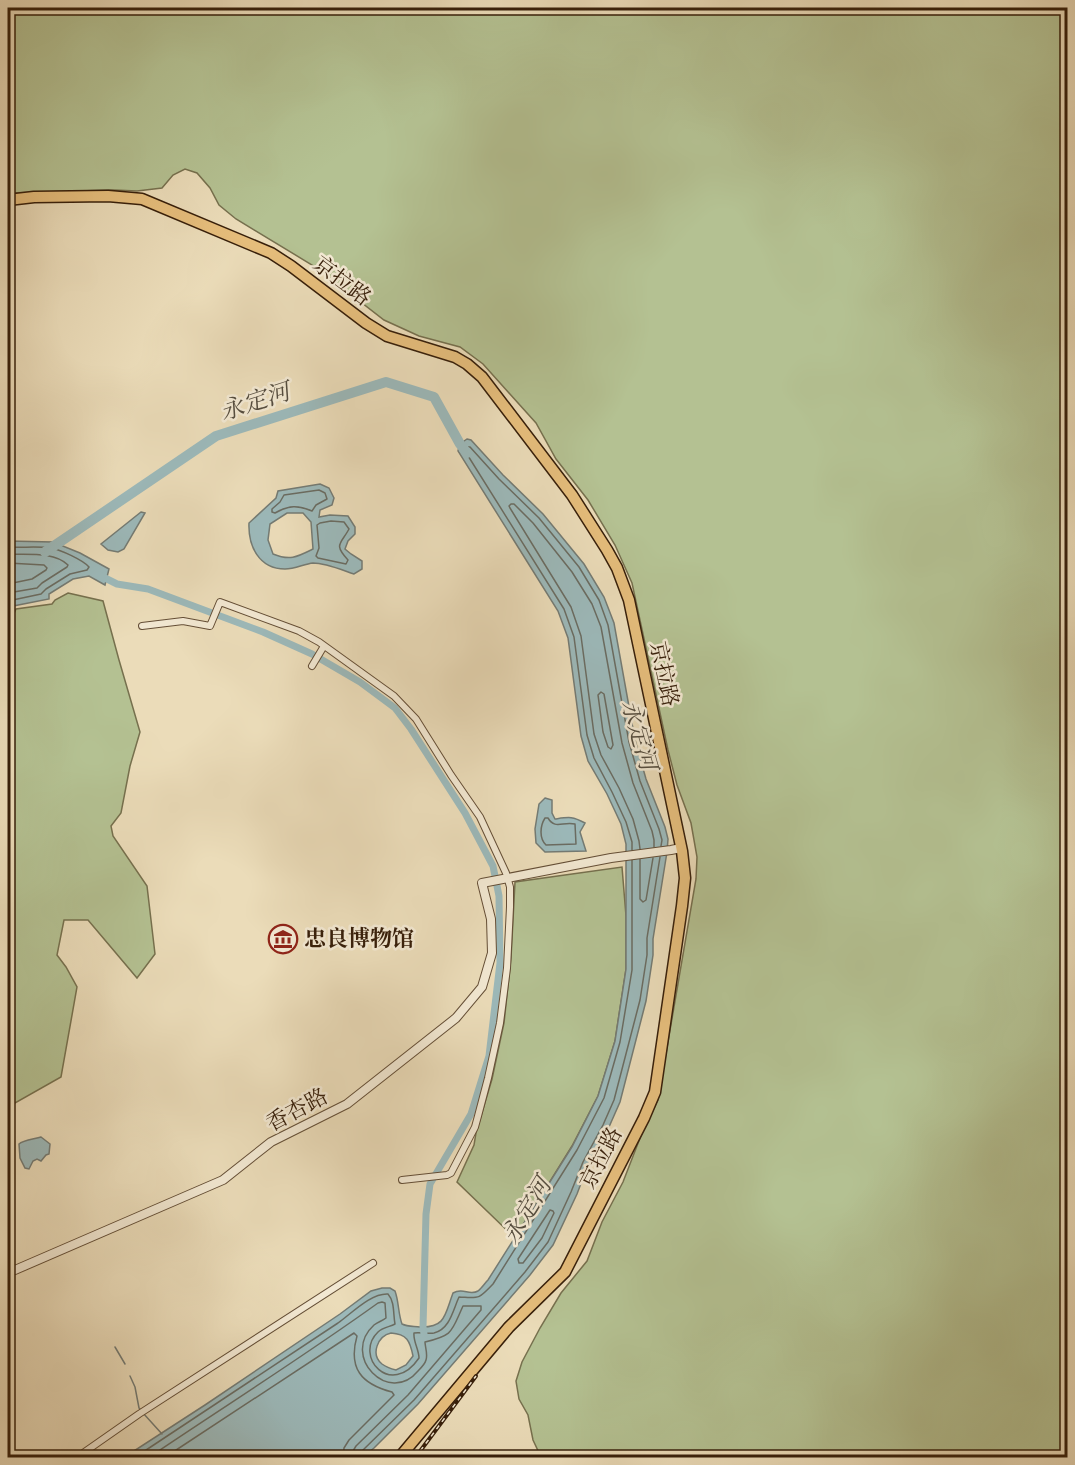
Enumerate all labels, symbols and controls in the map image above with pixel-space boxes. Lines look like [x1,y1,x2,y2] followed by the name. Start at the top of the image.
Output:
[307,249,377,313] street label: 京拉路
[216,374,298,429] water label: 永定河
[642,639,686,709] street label: 京拉路
[613,696,666,778] water label: 永定河
[267,923,299,955] museum icon: 忠良博物馆
[304,924,414,954] place label: 忠良博物馆
[261,1081,333,1139] street label: 香杏路
[573,1122,629,1194] street label: 京拉路
[494,1168,562,1250] water label: 永定河

